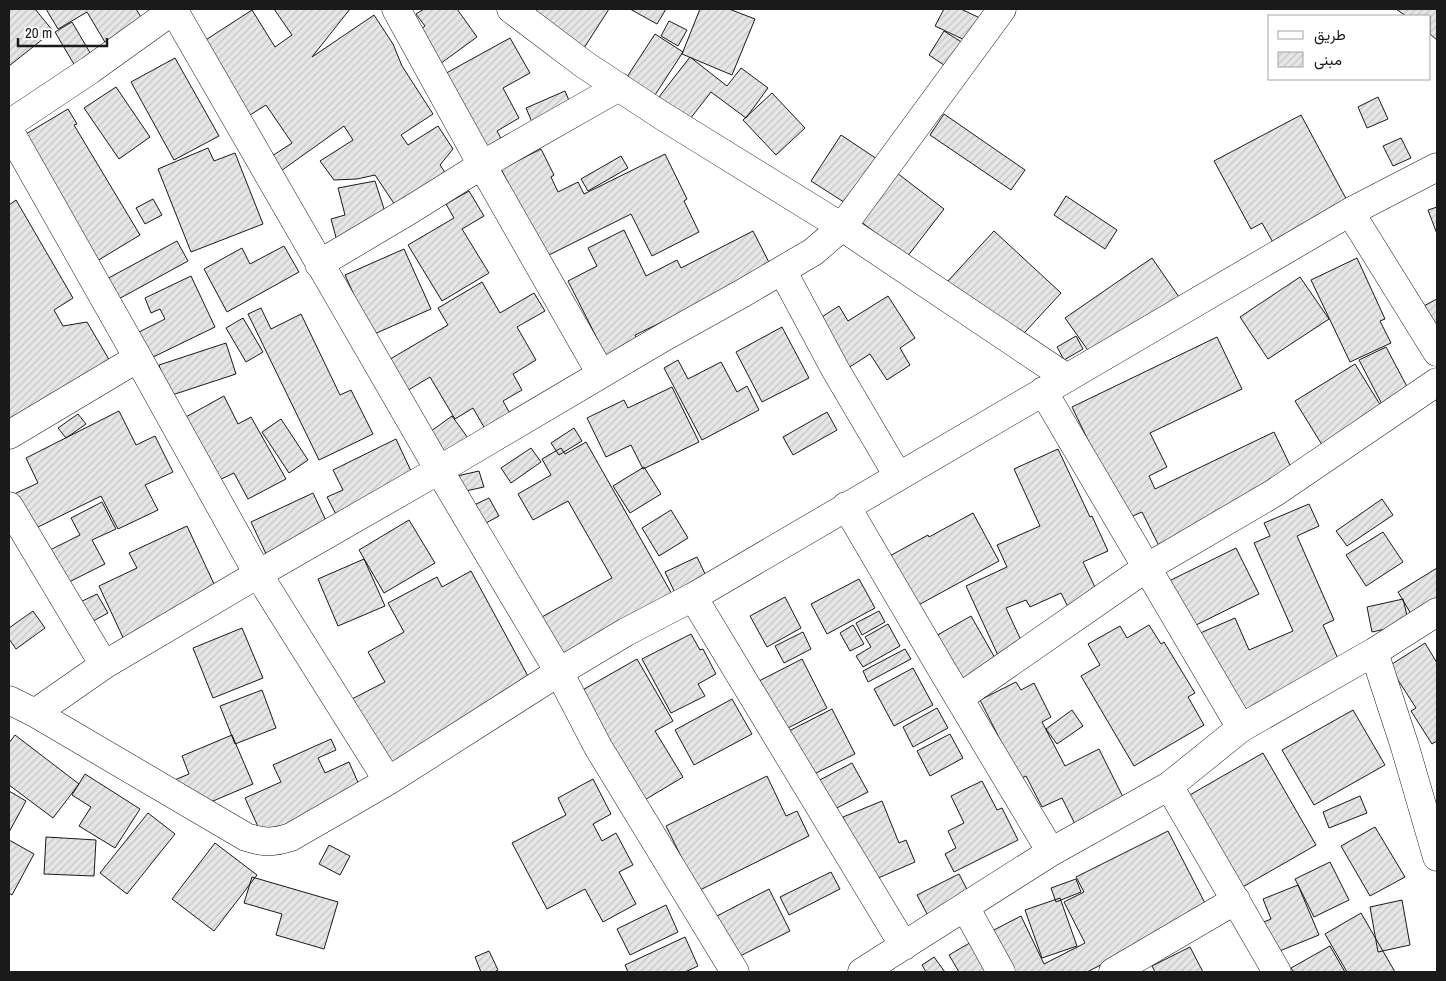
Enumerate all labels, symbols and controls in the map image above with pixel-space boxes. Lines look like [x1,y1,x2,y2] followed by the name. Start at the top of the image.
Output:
[18,15,106,47] scale bar
[1268,15,1431,80] legend
[25,22,52,43] text: 20 m
[1314,24,1346,45] text: طريق
[1314,49,1342,70] text: مبنى

